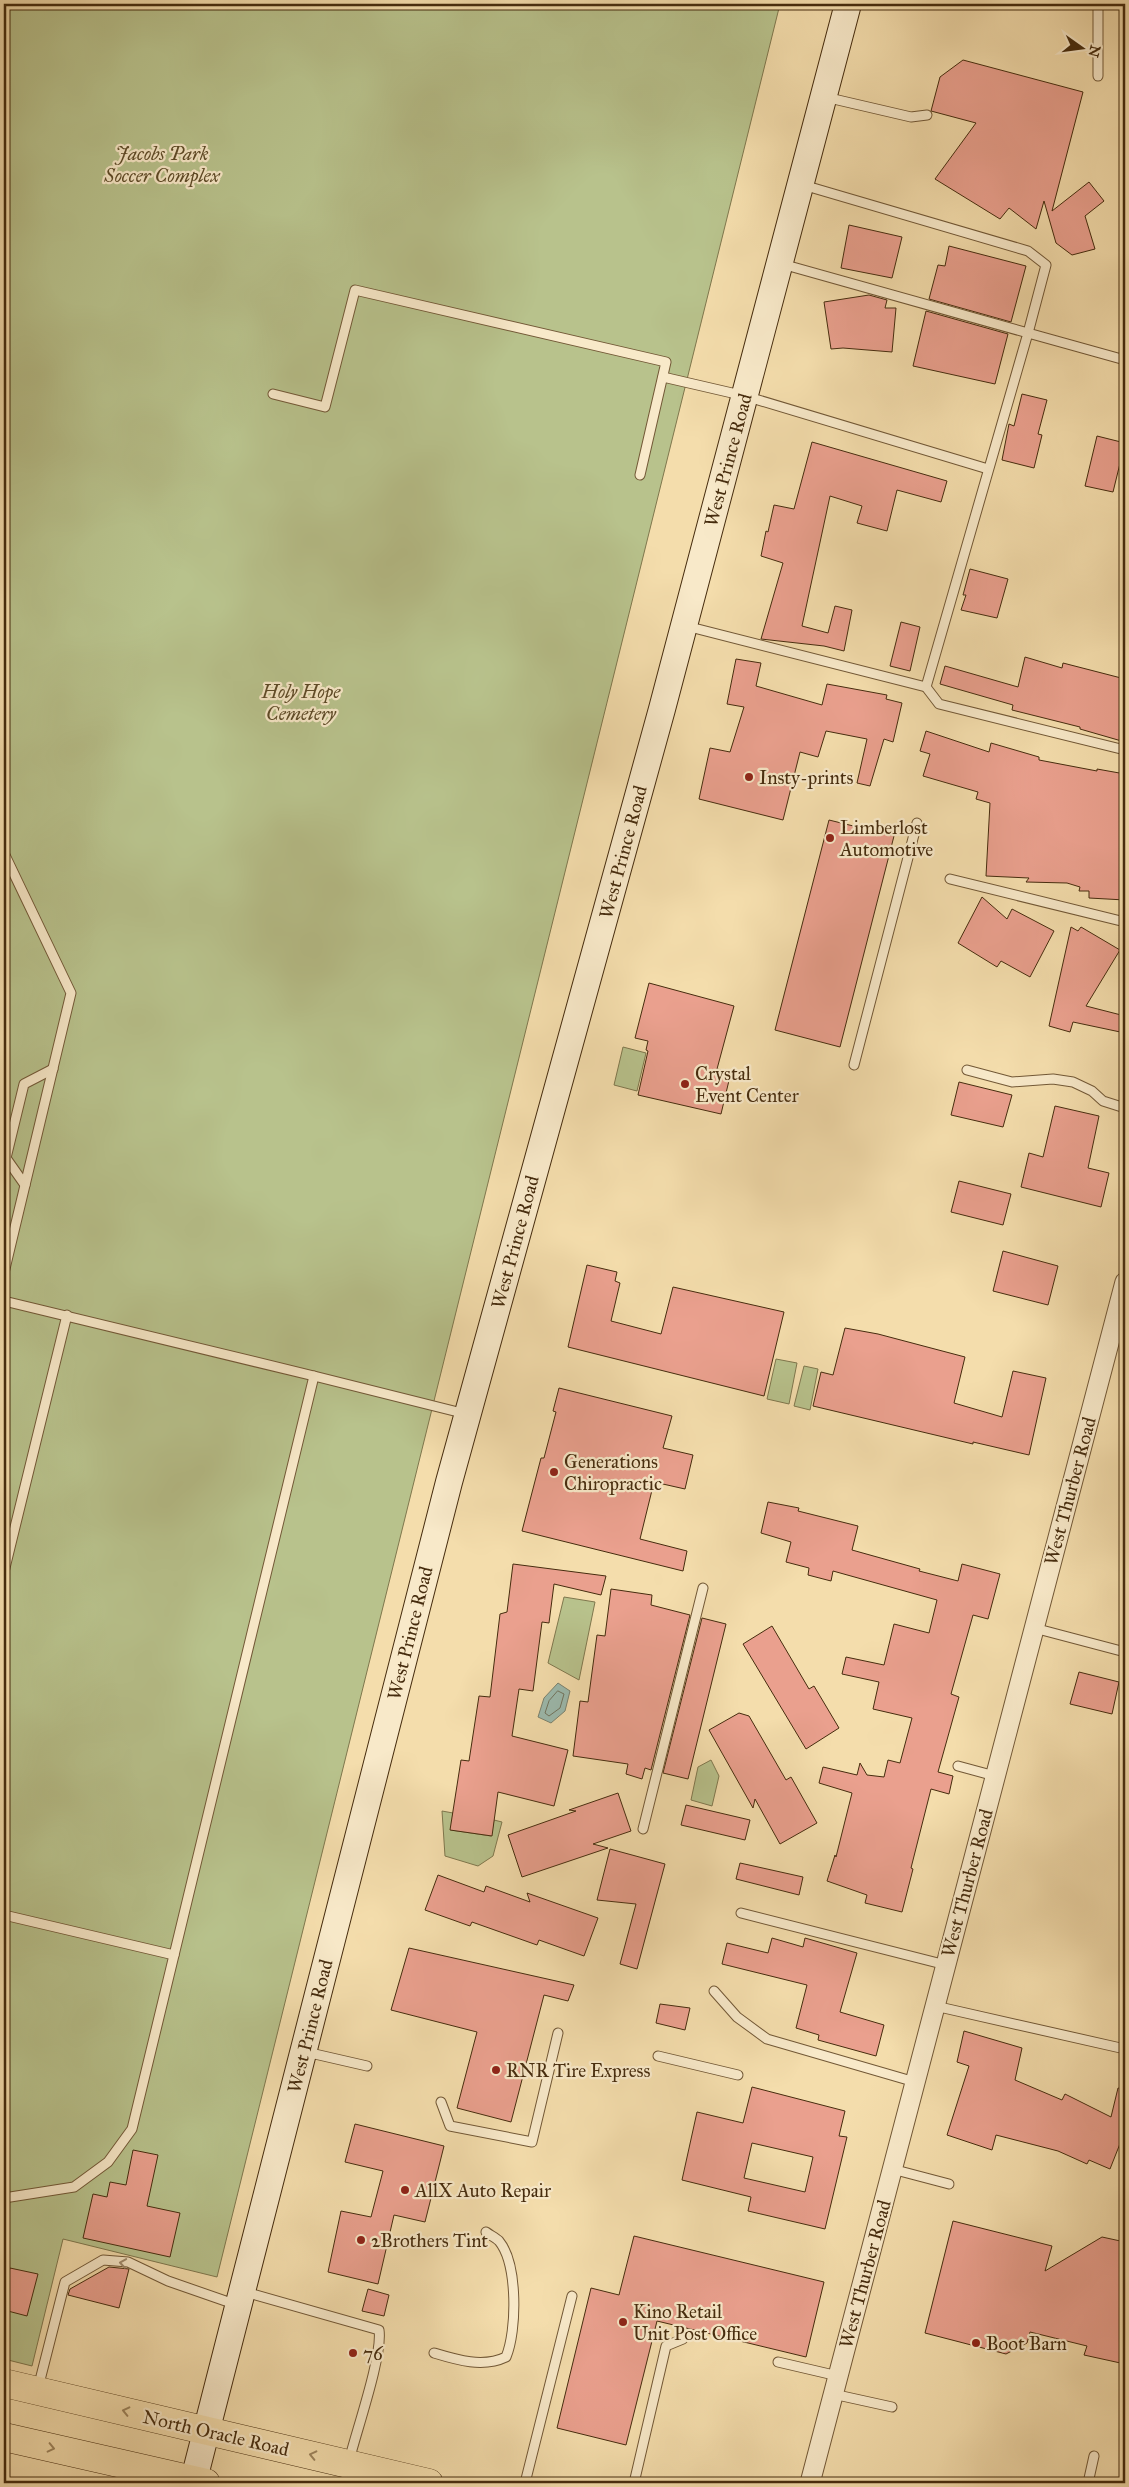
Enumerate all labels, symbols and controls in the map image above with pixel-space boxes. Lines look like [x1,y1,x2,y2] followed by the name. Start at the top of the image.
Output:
[1056,22,1106,72] north arrow
[1084,43,1104,59] text: N
[103,142,221,188] park label: Jacobs Park Soccer Complex
[699,390,757,529] street label: West Prince Road
[261,680,341,725] park label: Holy Hope Cemetery
[759,766,853,789] place label: Insty-prints
[743,771,755,783] marker: Insty-prints
[594,782,652,921] street label: West Prince Road
[839,816,933,861] place label: Limberlost Automotive
[824,832,836,844] marker: Limberlost Automotive
[695,1062,800,1107] place label: Crystal Event Center
[679,1078,691,1090] marker: Crystal Event Center
[486,1172,544,1311] street label: West Prince Road
[1039,1414,1101,1568] street label: West Thurber Road
[564,1450,662,1495] place label: Generations Chiropractic
[548,1466,560,1478] marker: Generations Chiropractic
[382,1563,438,1702] street label: West Prince Road
[936,1806,998,1960] street label: West Thurber Road
[282,1956,338,2095] street label: West Prince Road
[506,2059,651,2082] place label: RNR Tire Express
[490,2064,502,2076] marker: RNR Tire Express
[414,2179,552,2202] place label: AllX Auto Repair
[399,2184,411,2196] marker: AllX Auto Repair
[834,2197,896,2351] street label: West Thurber Road
[371,2229,488,2252] place label: 2Brothers Tint
[355,2234,367,2246] marker: 2Brothers Tint
[119,2258,128,2268] one-way arrow
[633,2300,757,2345] place label: Kino Retail Unit Post Office
[617,2316,629,2328] marker: Kino Retail Unit Post Office
[986,2332,1067,2355] place label: Boot Barn
[970,2337,982,2349] marker: Boot Barn
[363,2342,384,2365] place label: 76
[347,2347,359,2359] marker: 76
[141,2405,292,2461] street label: North Oracle Road
[121,2406,130,2417] one-way arrow
[47,2442,56,2453] one-way arrow
[309,2450,318,2461] one-way arrow

